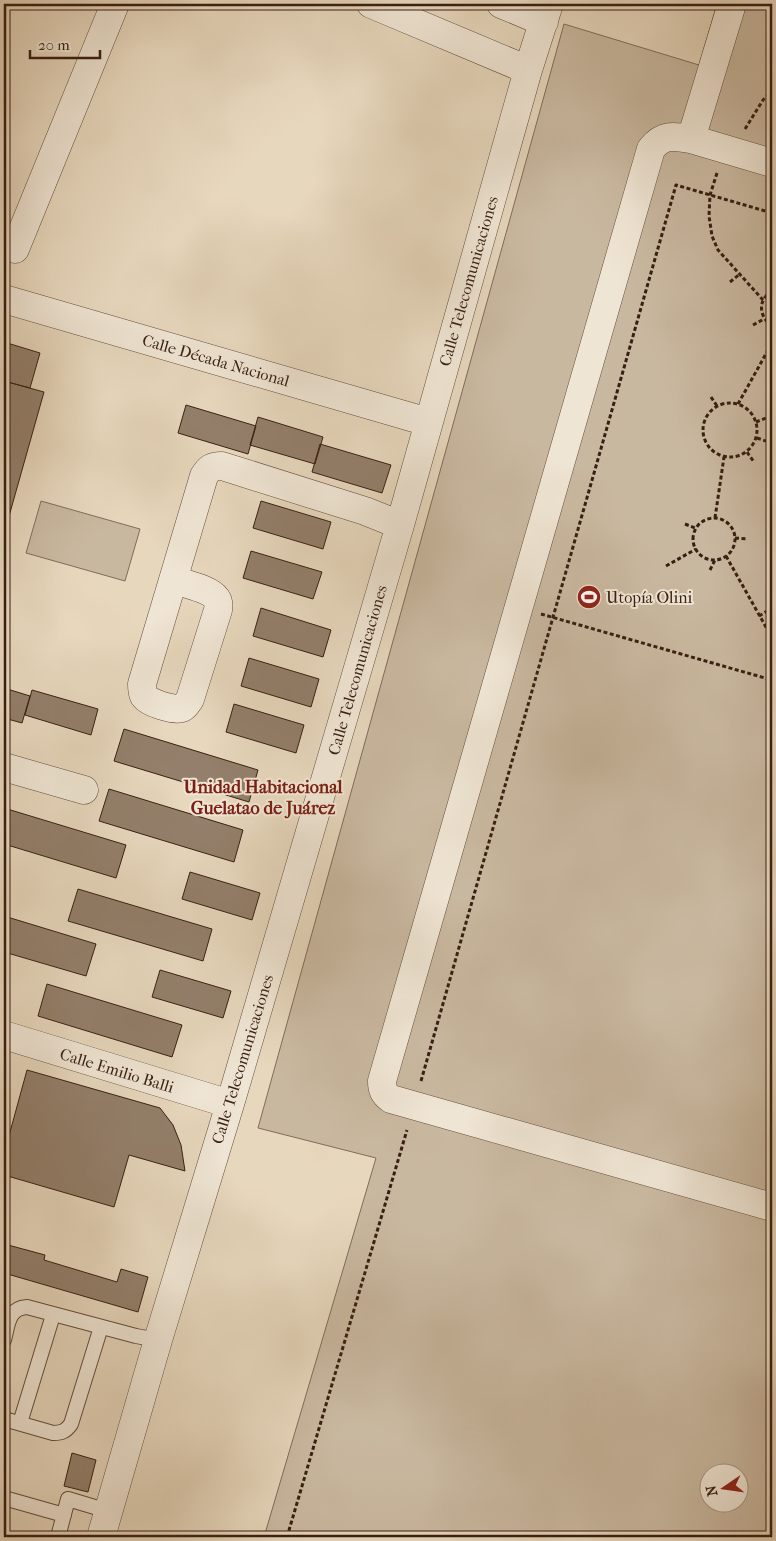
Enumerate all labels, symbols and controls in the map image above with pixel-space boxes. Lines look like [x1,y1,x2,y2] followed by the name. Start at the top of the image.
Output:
[30,28,100,60] scale bar
[38,36,70,54] text: 20 m
[435,194,502,368] street label: Calle Telecomunicaciones
[140,330,292,391] street label: Calle Década Nacional
[324,583,391,757] street label: Calle Telecomunicaciones
[576,584,602,610] sports icon: Utopía Olini
[606,588,693,607] place label: Utopía Olini
[182,777,344,819] district label: Unidad Habitacional Guelatao de Juárez
[208,972,277,1146] street label: Calle Telecomunicaciones
[58,1044,176,1097] street label: Calle Emilio Balli
[698,1464,748,1514] north arrow
[702,1483,721,1498] text: N

